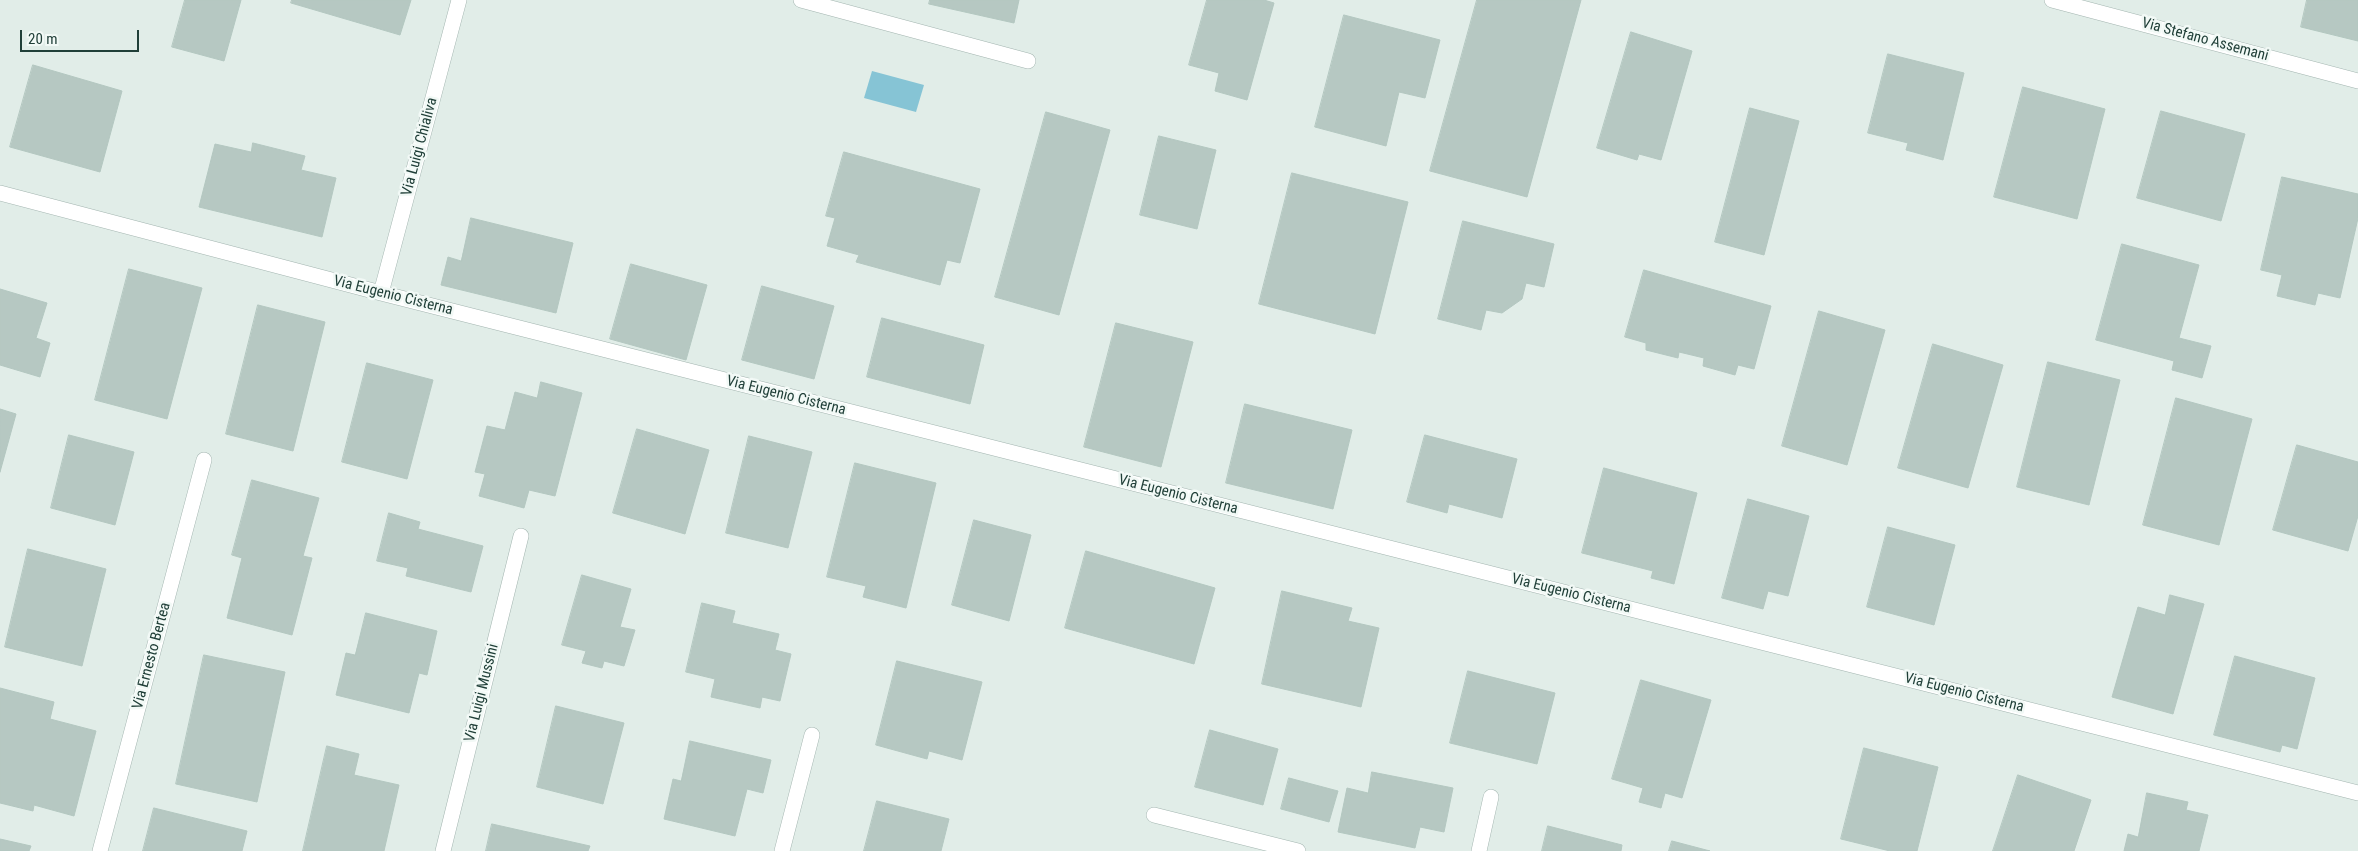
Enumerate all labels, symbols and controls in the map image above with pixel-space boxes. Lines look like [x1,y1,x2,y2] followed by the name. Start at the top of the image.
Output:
[2140,14,2270,66] street label: Via Stefano Assemani
[22,20,141,52] scale bar
[28,30,58,48] text: 20 m
[398,96,442,198] street label: Via Luigi Chialiva
[331,272,455,320] street label: Via Eugenio Cisterna
[724,372,848,420] street label: Via Eugenio Cisterna
[1116,471,1240,519] street label: Via Eugenio Cisterna
[1509,570,1633,618] street label: Via Eugenio Cisterna
[129,601,175,711] street label: Via Ernesto Bertea
[461,642,503,744] street label: Via Luigi Mussini
[1902,669,2026,717] street label: Via Eugenio Cisterna

